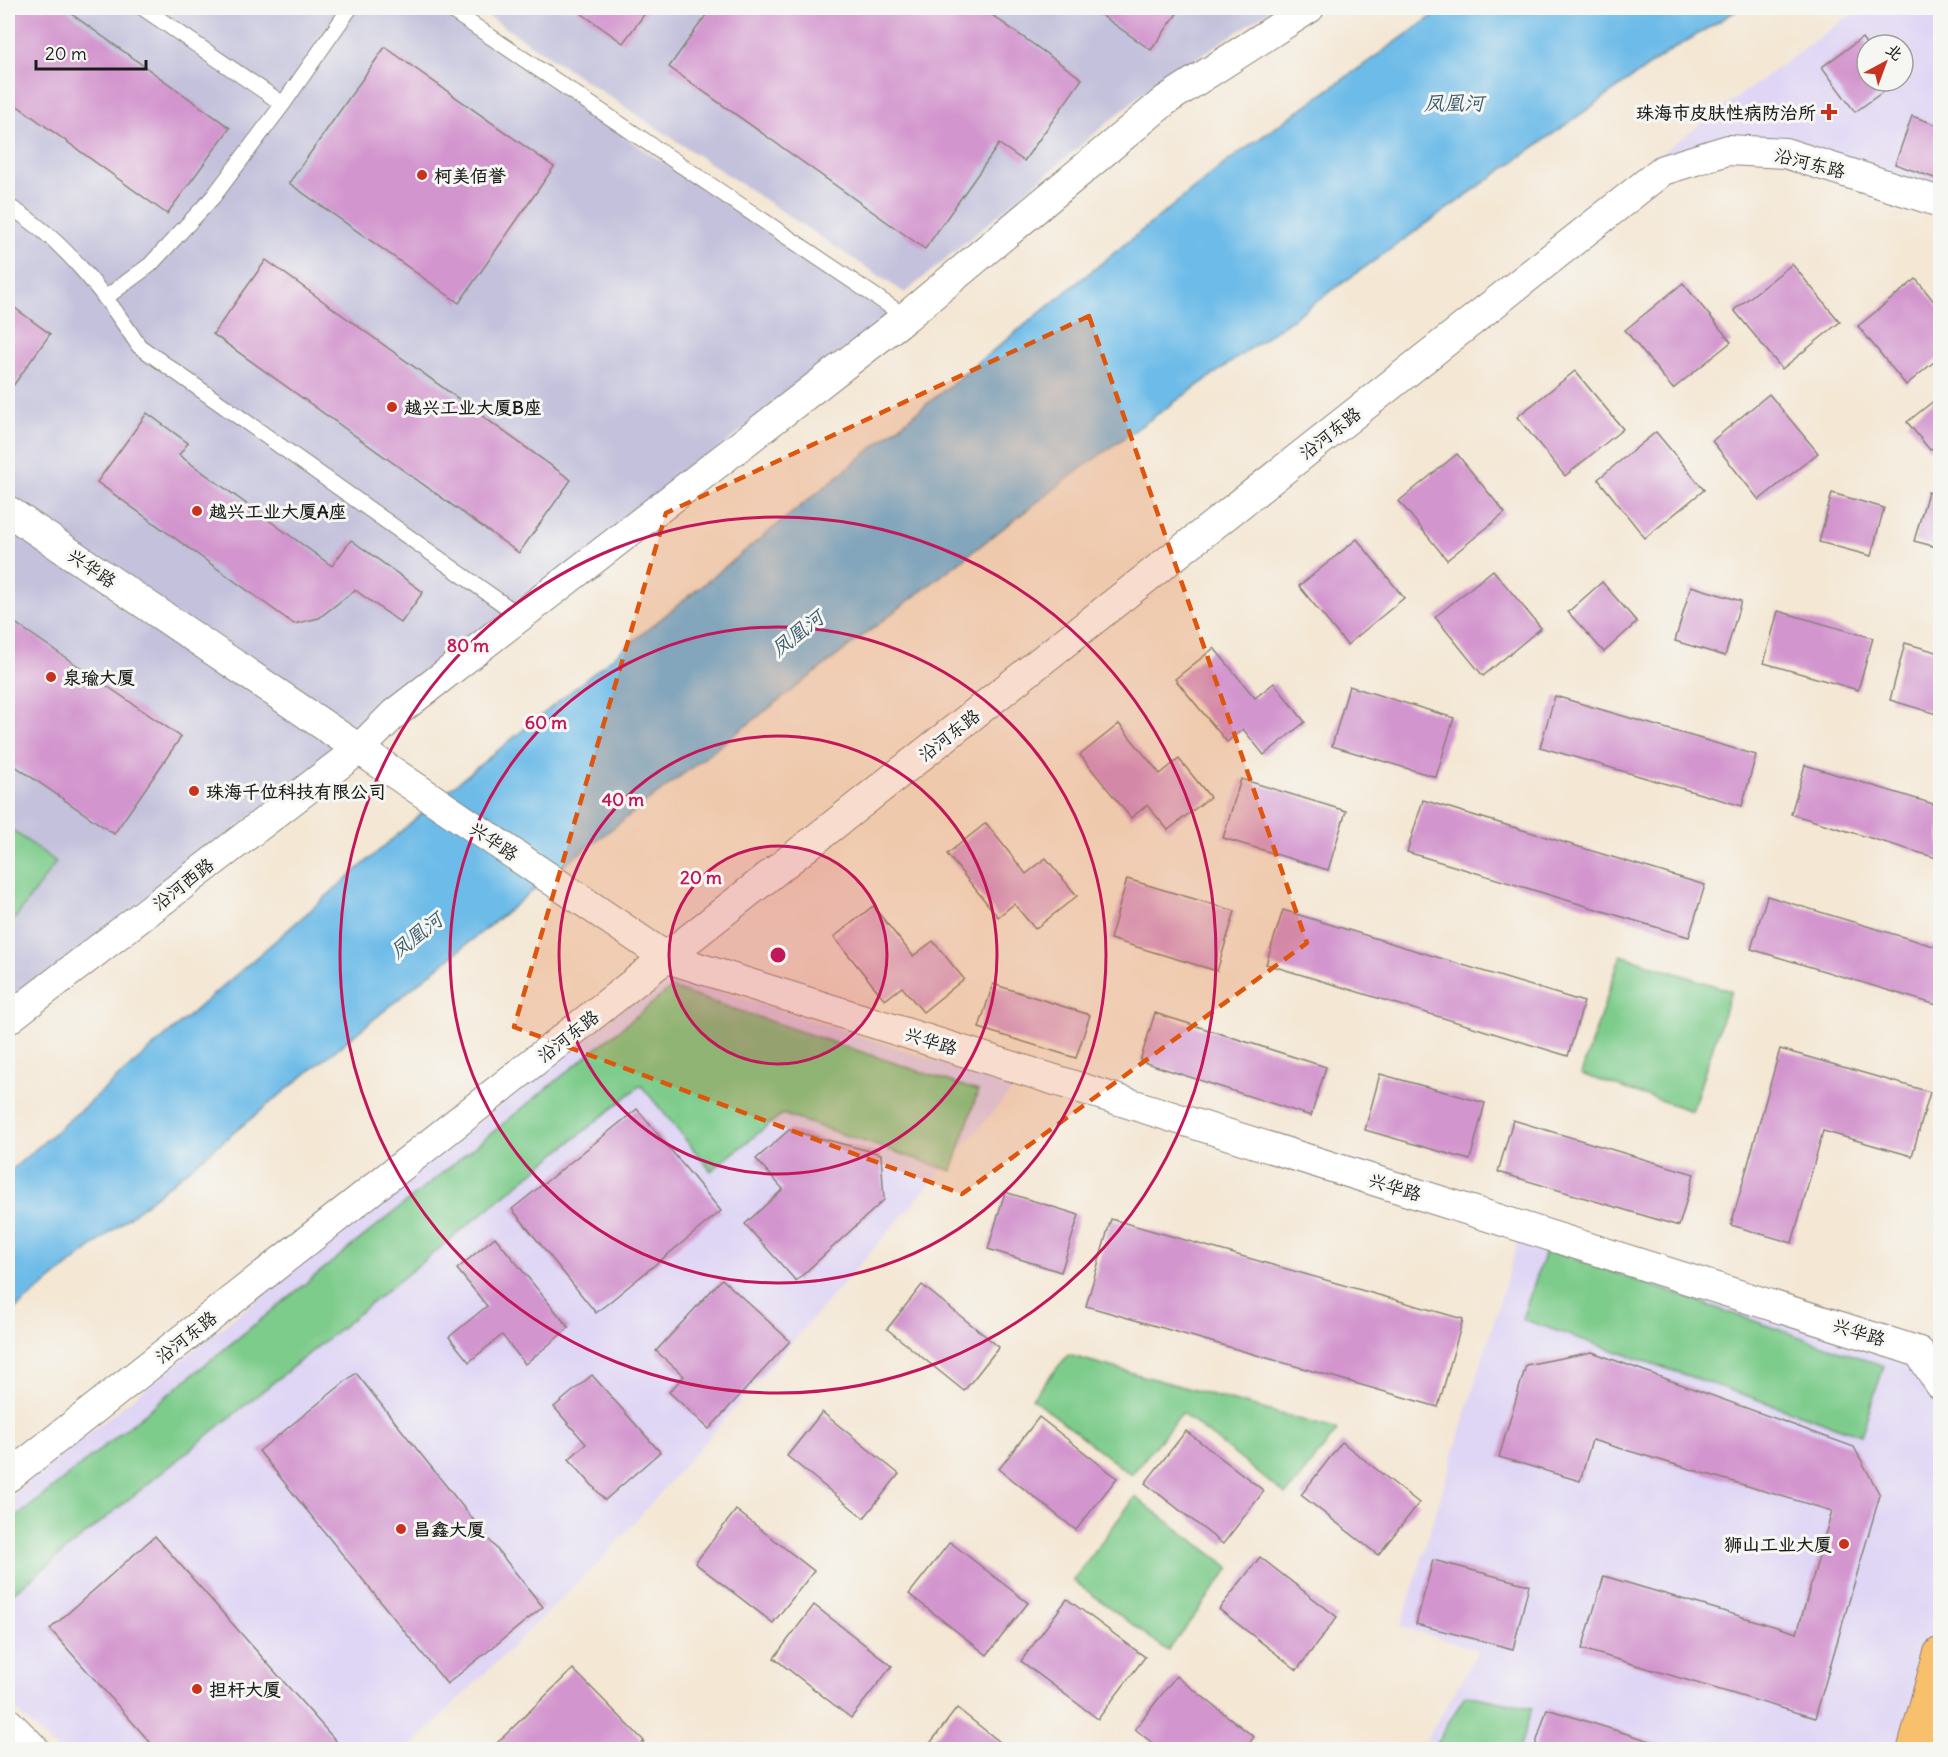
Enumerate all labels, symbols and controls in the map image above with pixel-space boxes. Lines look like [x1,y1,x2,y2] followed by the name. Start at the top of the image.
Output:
[36,33,146,71] scale bar
[1855,33,1915,93] north arrow
[1882,39,1907,64] text: 北
[45,42,87,65] text: 20 m
[1424,90,1487,115] water label: 凤凰河
[1636,101,1816,124] place label: 珠海市皮肤性病防治所
[1820,103,1838,121] marker: 珠海市皮肤性病防治所
[1772,143,1848,183] street label: 沿河东路
[434,164,506,187] place label: 柯美佰誉
[415,168,429,182] marker: 柯美佰誉
[404,396,542,419] place label: 越兴工业大厦B座
[385,400,399,414] marker: 越兴工业大厦B座
[1295,402,1365,464] street label: 沿河东路
[209,500,347,523] place label: 越兴工业大厦A座
[190,504,204,518] marker: 越兴工业大厦A座
[63,543,121,593] street label: 兴华路
[766,603,831,661] water label: 凤凰河
[447,634,489,657] text: 80 m
[63,666,135,689] place label: 泉瑜大厦
[44,670,58,684] marker: 泉瑜大厦
[914,704,984,766] street label: 沿河东路
[525,711,567,734] text: 60 m
[206,780,386,803] place label: 珠海千位科技有限公司
[187,784,201,798] marker: 珠海千位科技有限公司
[602,788,644,811] text: 40 m
[465,816,523,866] street label: 兴华路
[148,853,218,915] street label: 沿河西路
[680,866,722,889] text: 20 m
[385,905,450,963] water label: 凤凰河
[768,945,788,965] centre of rings
[533,1005,603,1067] street label: 沿河东路
[902,1022,960,1060] street label: 兴华路
[1366,1168,1424,1206] street label: 兴华路
[151,1306,221,1368] street label: 沿河东路
[1830,1313,1888,1351] street label: 兴华路
[413,1518,485,1541] place label: 昌鑫大厦
[394,1522,408,1536] marker: 昌鑫大厦
[1724,1533,1832,1556] place label: 狮山工业大厦
[1837,1537,1851,1551] marker: 狮山工业大厦
[209,1678,281,1701] place label: 担杆大厦
[190,1682,204,1696] marker: 担杆大厦

